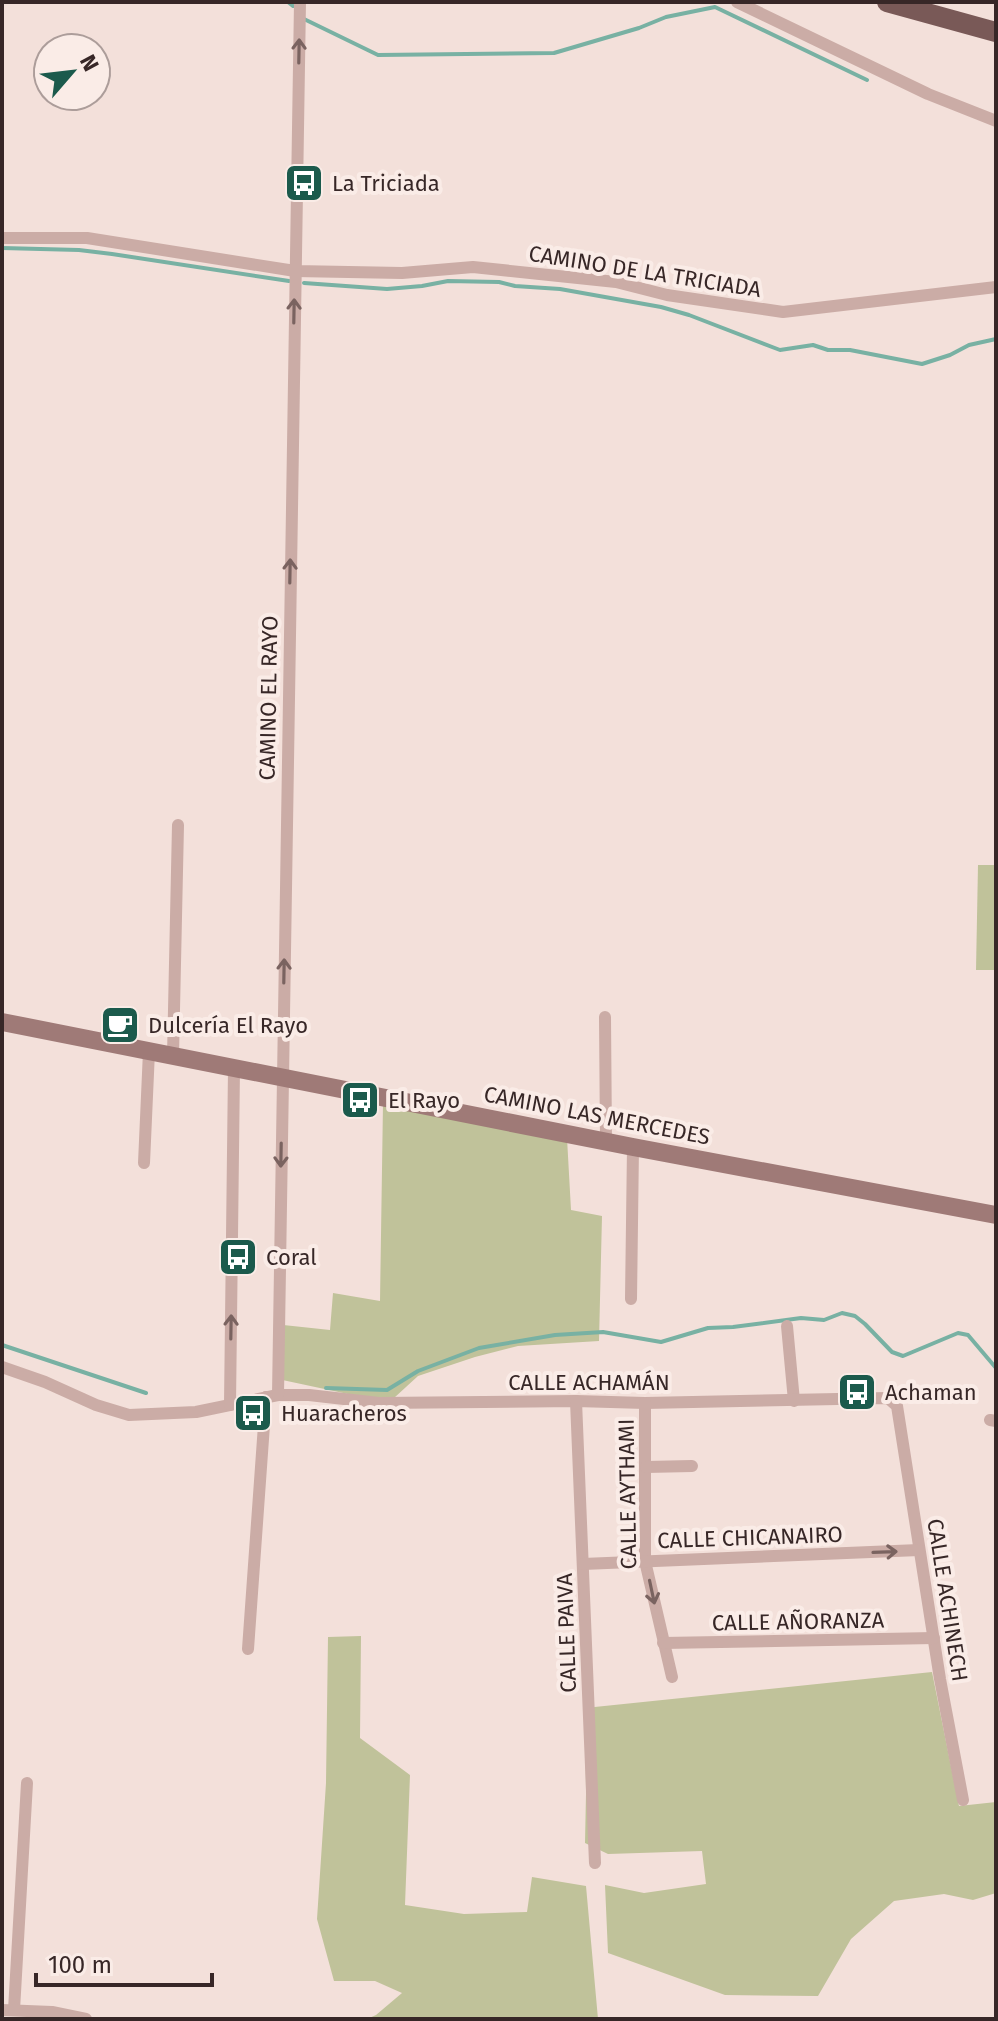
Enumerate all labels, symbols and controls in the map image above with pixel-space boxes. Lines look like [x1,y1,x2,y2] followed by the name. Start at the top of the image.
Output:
[32,32,112,112] north arrow
[291,38,306,65] one-way arrow
[74,50,105,76] text: N
[283,162,325,204] bus stop icon: La Triciada
[332,170,440,197] place label: La Triciada
[527,240,763,303] street label: CAMINO DE LA TRICIADA
[287,298,302,325] one-way arrow
[282,558,298,585] one-way arrow
[254,615,283,781] street label: CAMINO EL RAYO
[276,958,291,985] one-way arrow
[99,1004,141,1046] cafe icon: Dulcería El Rayo
[148,1012,308,1039] place label: Dulcería El Rayo
[339,1079,381,1121] bus stop icon: El Rayo
[482,1080,712,1151] street label: CAMINO LAS MERCEDES
[388,1087,460,1114] place label: El Rayo
[274,1141,289,1168] one-way arrow
[217,1236,259,1278] bus stop icon: Coral
[266,1244,317,1271] place label: Coral
[223,1314,239,1341] one-way arrow
[508,1369,670,1396] street label: CALLE ACHAMÁN
[836,1371,878,1413] bus stop icon: Achaman
[885,1379,977,1406] place label: Achaman
[232,1392,274,1434] bus stop icon: Huaracheros
[281,1400,407,1427] place label: Huaracheros
[613,1418,642,1570] street label: CALLE AYTHAMI
[921,1517,974,1683] street label: CALLE ACHINECH
[657,1521,843,1554] street label: CALLE CHICANAIRO
[871,1544,898,1559] one-way arrow
[551,1572,582,1693] street label: CALLE PAIVA
[645,1578,660,1604] one-way arrow
[712,1606,885,1637] street label: CALLE AÑORANZA
[36,1937,212,1987] scale bar
[48,1951,112,1979] text: 100 m

